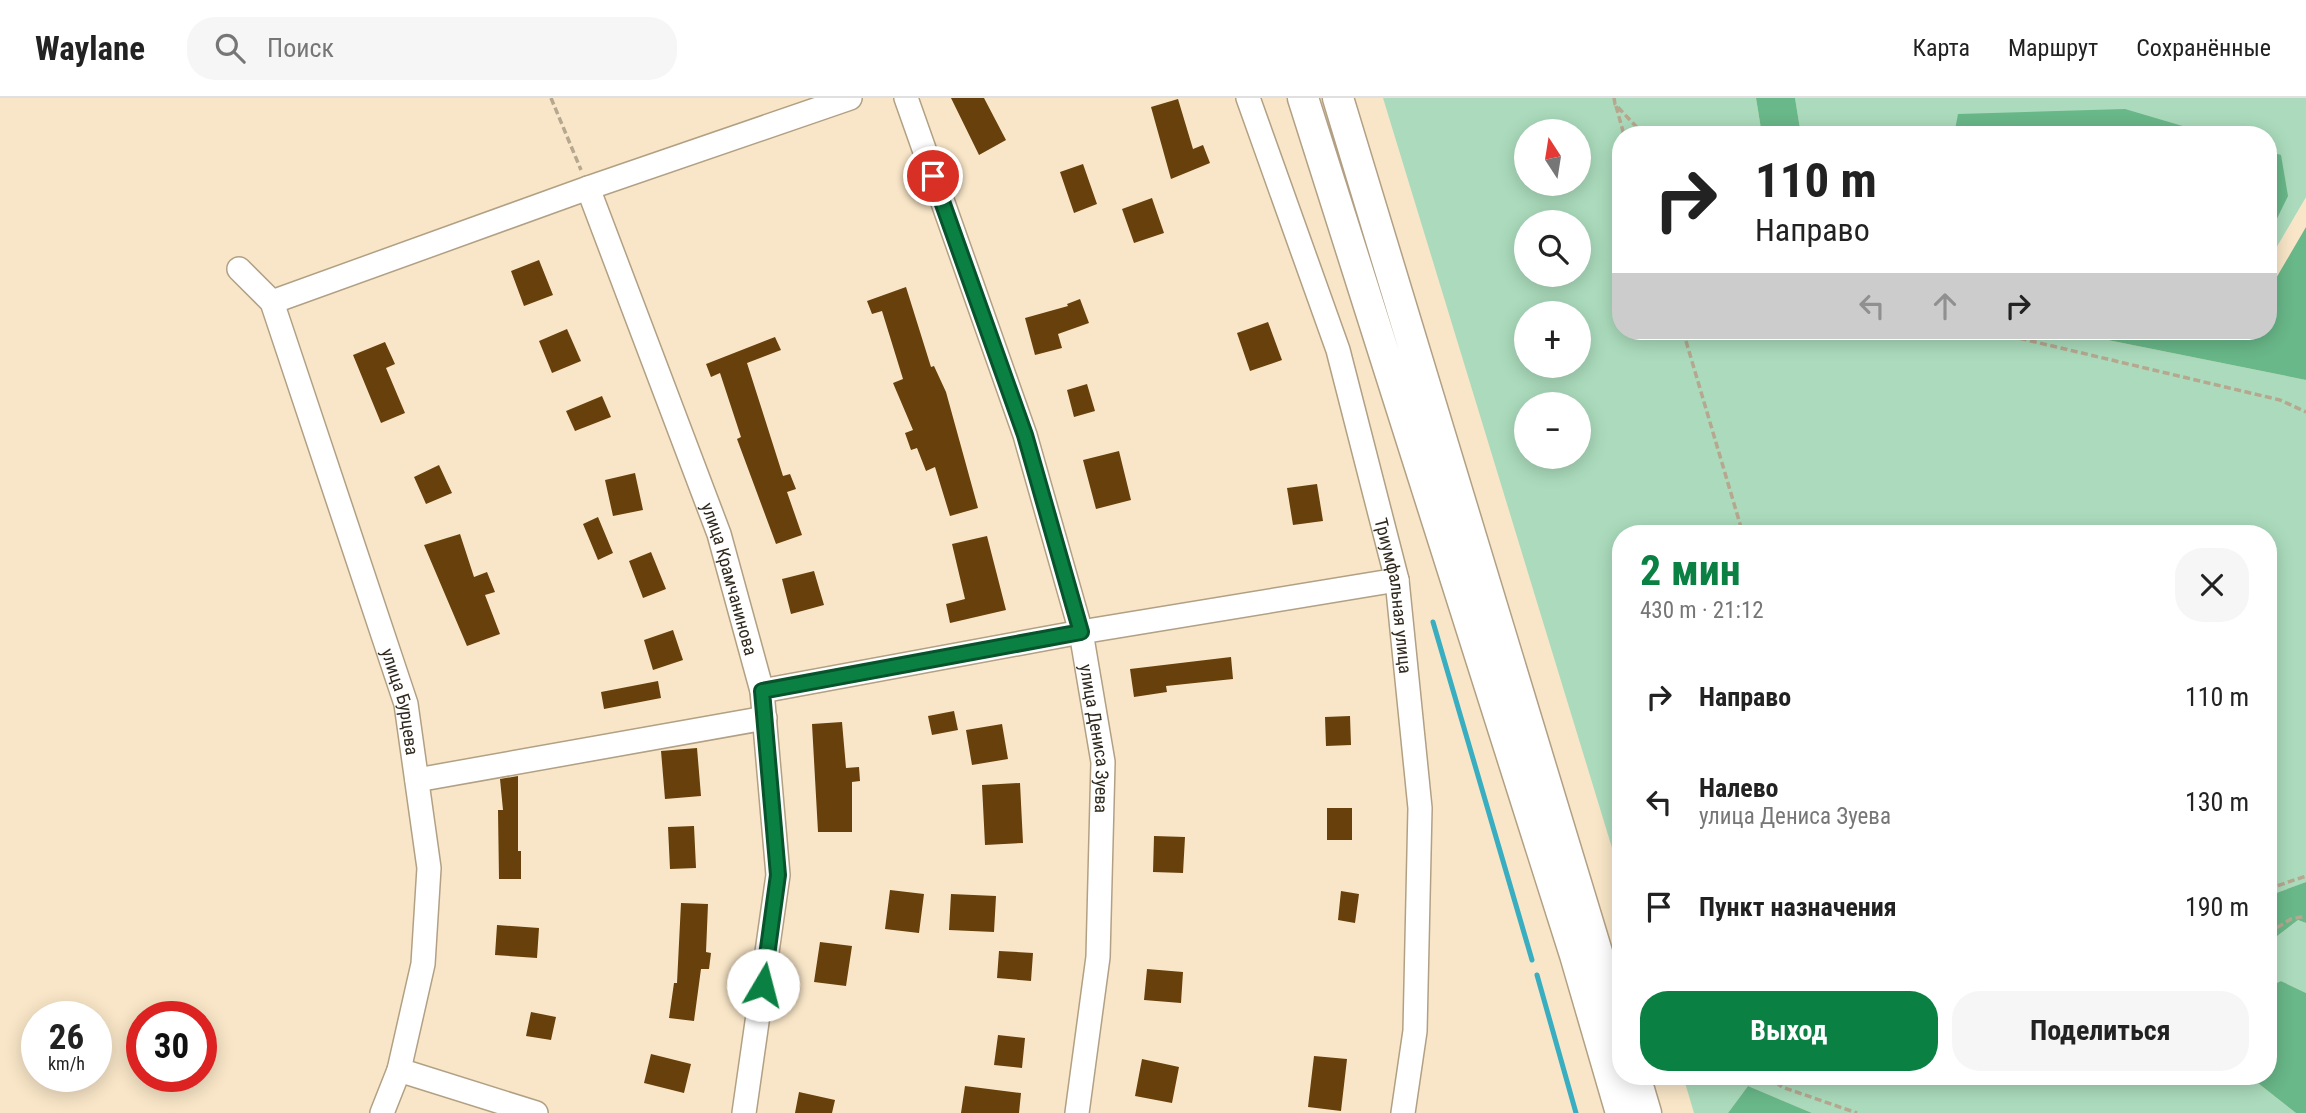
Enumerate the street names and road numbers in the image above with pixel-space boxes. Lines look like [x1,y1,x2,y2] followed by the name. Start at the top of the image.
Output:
[697,499,762,657] street label: улица Крамчанинова
[1371,516,1417,674] street label: Триумфальная улица
[378,645,424,756] street label: улица Бурцева
[1076,662,1114,813] street label: улица Дениса Зуева

